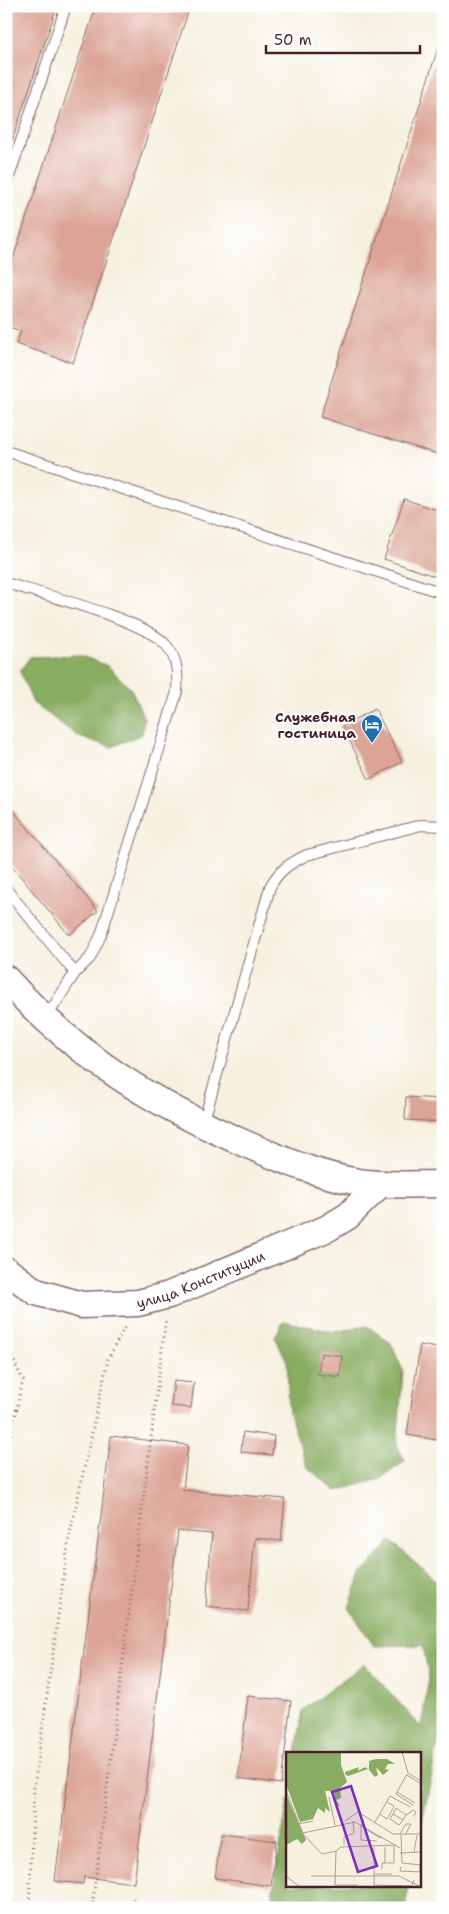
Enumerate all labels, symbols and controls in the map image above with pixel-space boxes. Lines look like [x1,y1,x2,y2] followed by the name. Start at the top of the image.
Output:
[266,22,420,54] scale bar
[274,30,312,50] text: 50 m
[275,708,356,742] place label: Служебная гостиница
[360,713,384,744] hotel icon: Служебная гостиница
[135,1247,267,1312] street label: улица Конституции
[286,1752,422,1886] inset map

